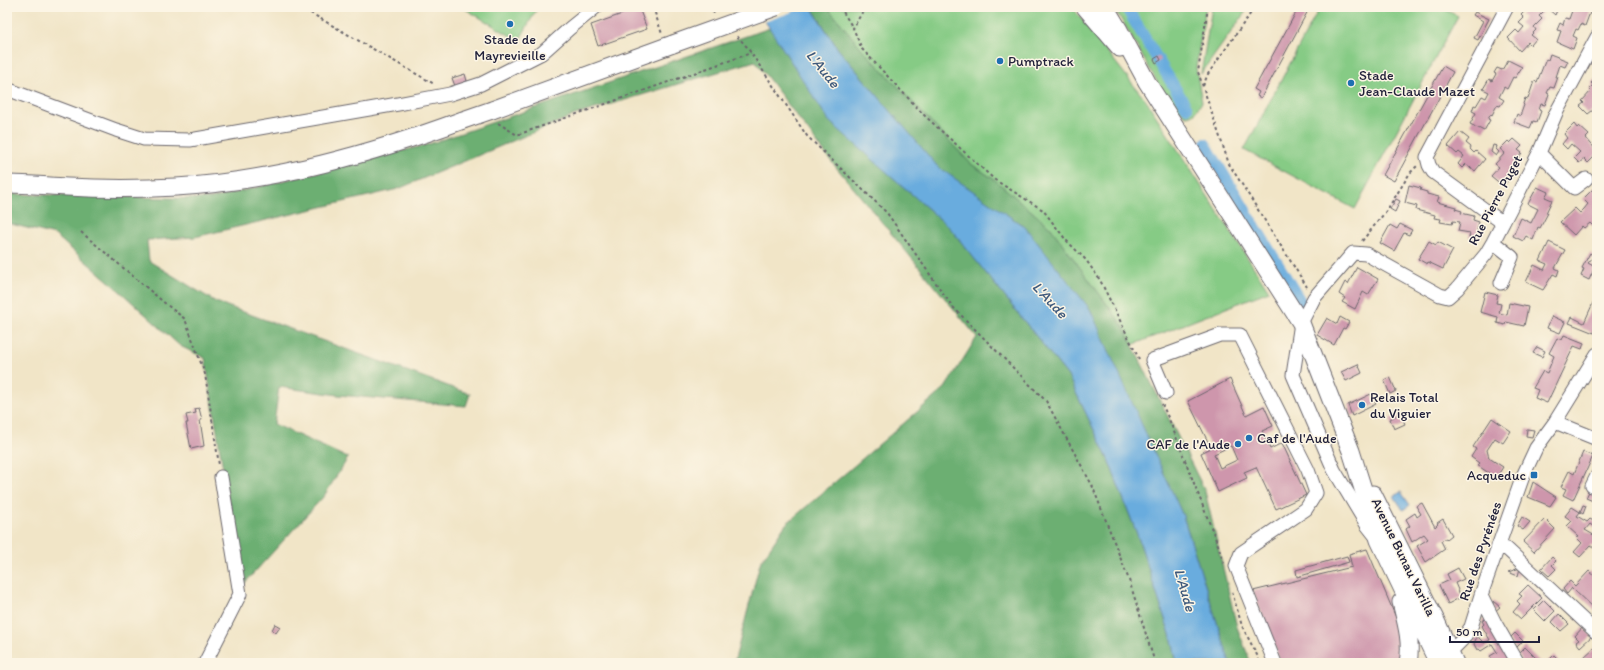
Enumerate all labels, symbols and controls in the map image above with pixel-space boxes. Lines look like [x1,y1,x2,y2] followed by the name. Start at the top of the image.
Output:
[505,19,515,29] marker: Stade de Mayrevieille
[474,31,546,64] place label: Stade de Mayrevieille
[802,46,844,92] water label: L'Aude
[1008,53,1074,70] place label: Pumptrack
[995,56,1005,66] marker: Pumptrack
[1359,67,1475,100] place label: Stade Jean-Claude Mazet
[1346,78,1356,88] marker: Stade Jean-Claude Mazet
[1465,152,1526,248] street label: Rue Pierre Puget
[1029,278,1072,323] water label: L'Aude
[1370,389,1439,422] place label: Relais Total du Viguier
[1357,400,1367,410] marker: Relais Total du Viguier
[1257,430,1337,447] place label: Caf de l'Aude
[1244,433,1254,443] marker: Caf de l'Aude
[1147,436,1230,453] place label: CAF de l'Aude
[1233,439,1243,449] marker: CAF de l'Aude
[1467,467,1526,484] place label: Acqueduc
[1529,470,1539,480] marker: Acqueduc
[1368,495,1440,620] street label: Avenue Bunau Varilla
[1456,499,1505,603] street label: Rue des Pyrénées
[1170,567,1200,614] water label: L'Aude
[1450,618,1539,644] scale bar
[1456,625,1482,639] text: 50 m

